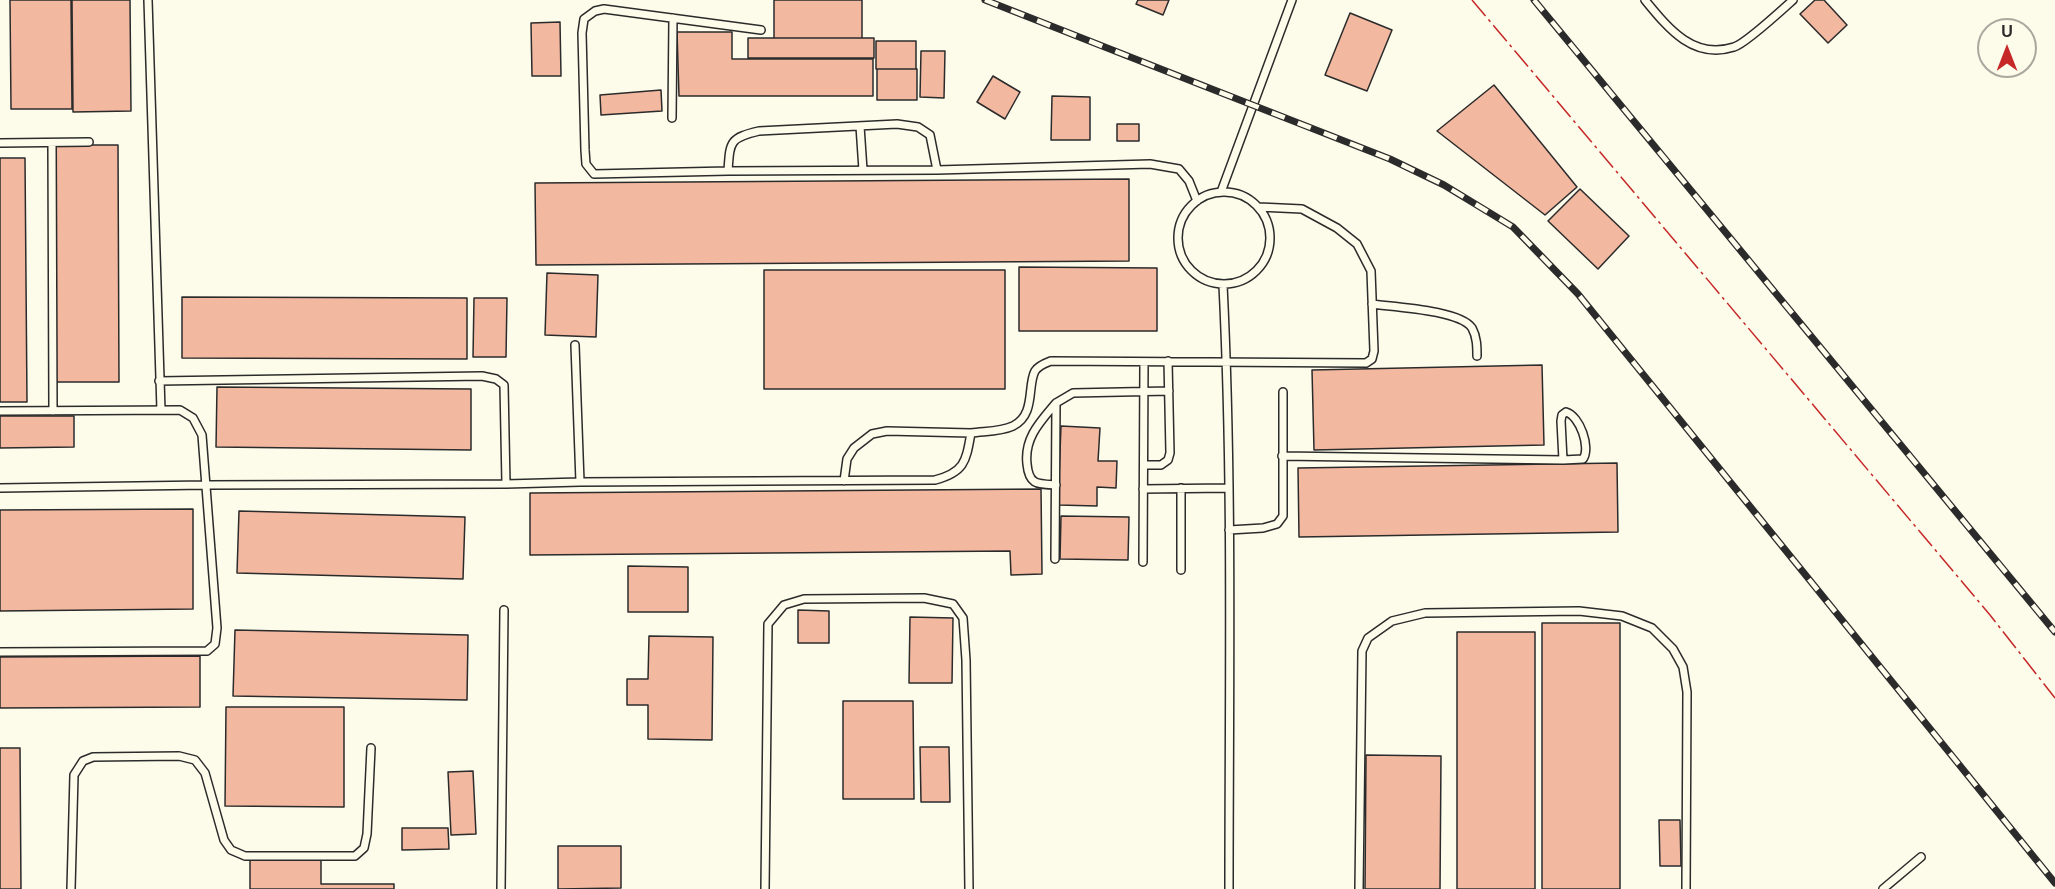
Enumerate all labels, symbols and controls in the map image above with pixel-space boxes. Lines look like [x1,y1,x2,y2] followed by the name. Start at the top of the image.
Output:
[1977,18,2037,78] north arrow
[2001,23,2013,40] text: U

